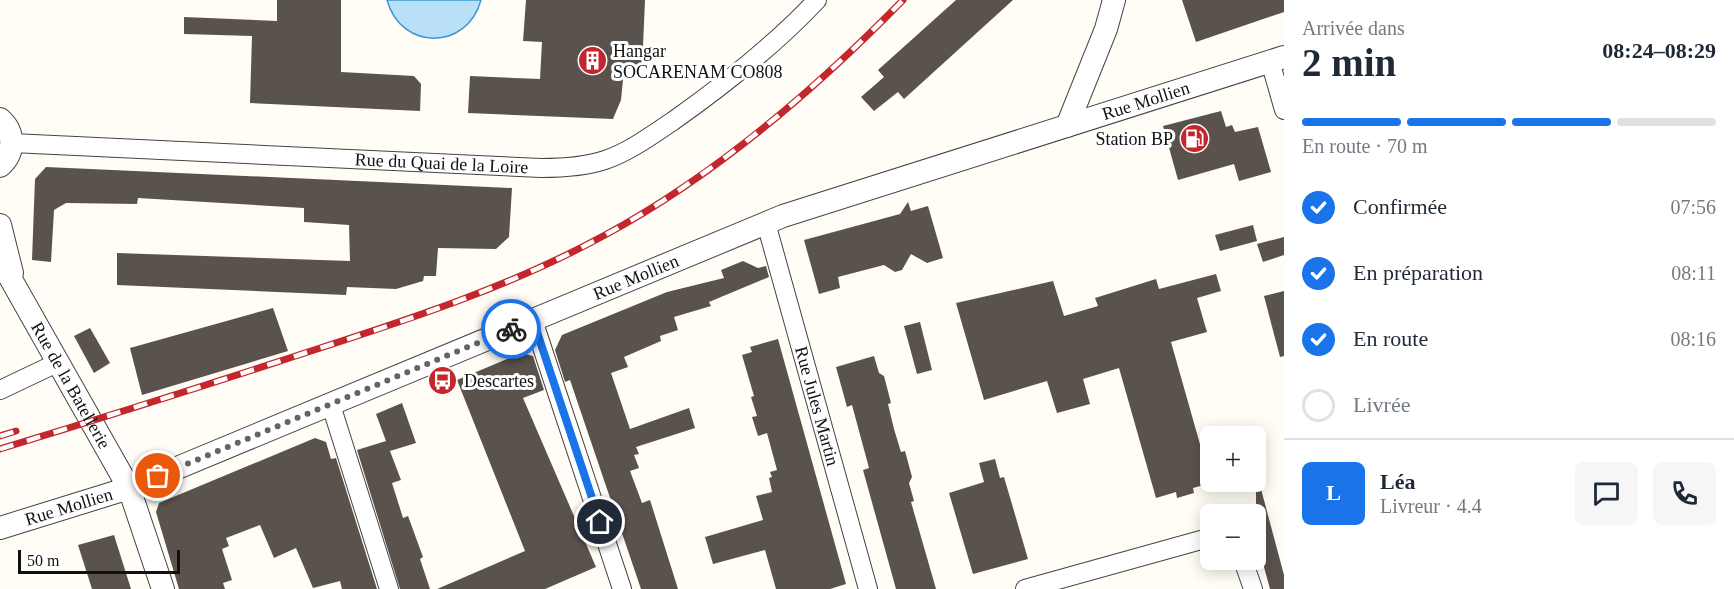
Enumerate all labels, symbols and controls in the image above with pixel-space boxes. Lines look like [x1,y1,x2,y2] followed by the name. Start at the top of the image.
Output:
[1302,17,1405,39] text: Arrivée dans
[1602,38,1716,63] text: 08:24–08:29
[613,41,783,82] place label: Hangar SOCARENAM CO808
[1302,41,1396,84] text: 2 min
[576,45,608,77] building icon: Hangar SOCARENAM CO808
[1100,78,1192,124] street label: Rue Mollien
[1178,123,1210,155] fuel station icon: Station BP
[1095,129,1173,149] place label: Station BP
[1302,135,1428,157] text: En route · 70 m
[354,149,529,177] street label: Rue du Quai de la Loire
[1302,191,1335,224] icon: check
[1353,194,1447,219] text: Confirmée
[1670,196,1716,218] text: 07:56
[590,251,682,304] street label: Rue Mollien
[1302,257,1335,290] icon: check
[1353,260,1483,285] text: En préparation
[1671,262,1716,284] text: 08:11
[481,299,541,359] courier
[495,313,528,346] icon: bike
[27,318,115,452] street label: Rue de la Batellerie
[1302,323,1335,356] icon: check
[1353,326,1428,351] text: En route
[1670,328,1716,350] text: 08:16
[791,344,843,468] street label: Rue Jules Martin
[427,365,459,397] bus stop icon: Descartes
[464,371,534,391] place label: Descartes
[1353,392,1410,417] text: Livrée
[1200,426,1266,570] map controls
[1200,426,1266,492] button: +
[132,450,183,501] pin
[141,459,174,492] icon: bag
[1575,462,1638,525] button: chat
[1653,462,1716,525] button: phone
[1380,469,1415,494] text: Léa
[1326,480,1341,505] text: L
[23,484,115,530] street label: Rue Mollien
[1380,495,1482,517] text: Livreur · 4.4
[574,496,625,547] pin
[1200,504,1266,570] button: −
[583,505,616,538] icon: home
[18,547,180,574] scale bar
[27,552,59,569] text: 50 m

